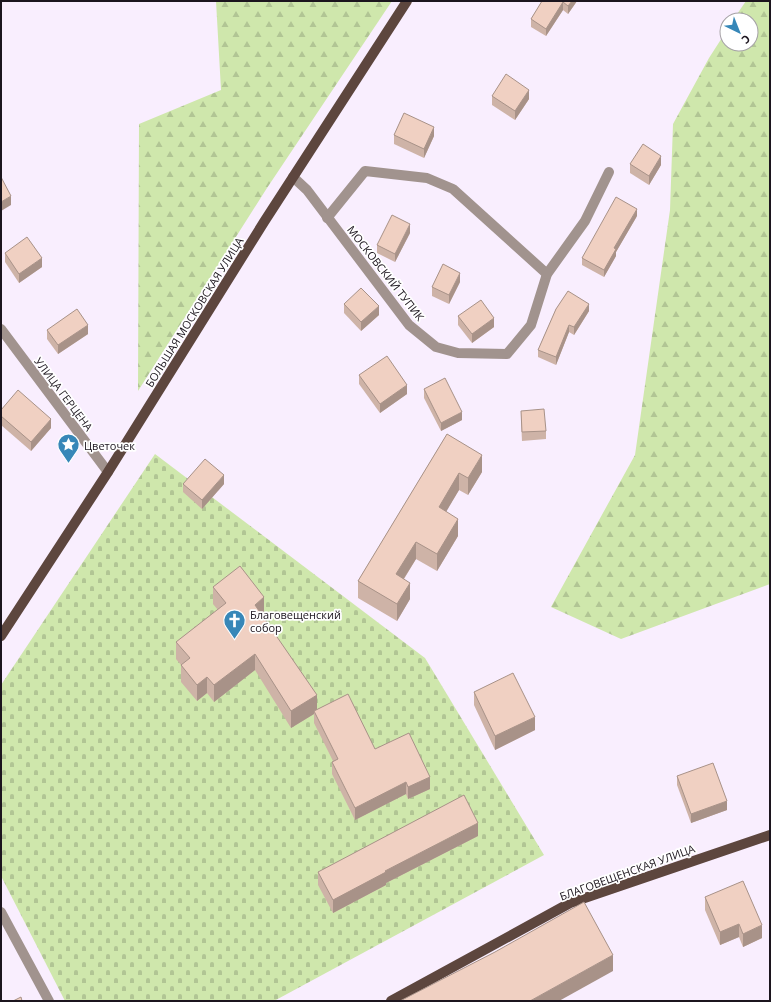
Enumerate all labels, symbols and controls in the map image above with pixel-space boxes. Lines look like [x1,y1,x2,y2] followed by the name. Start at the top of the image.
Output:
[719,12,759,52] north arrow
[738,32,754,48] text: С
[344,222,428,324] street label: МОСКОВСКИЙ ТУПИК
[141,234,247,390] street label: БОЛЬШАЯ МОСКОВСКАЯ УЛИЦА
[31,354,97,434] street label: УЛИЦА ГЕРЦЕНА
[56,432,82,465] place icon: Цветочек
[84,438,135,453] place label: Цветочек
[221,607,247,640] church icon: Благовещенский собор
[250,607,341,635] place label: Благовещенский собор
[557,841,697,903] street label: БЛАГОВЕЩЕНСКАЯ УЛИЦА

